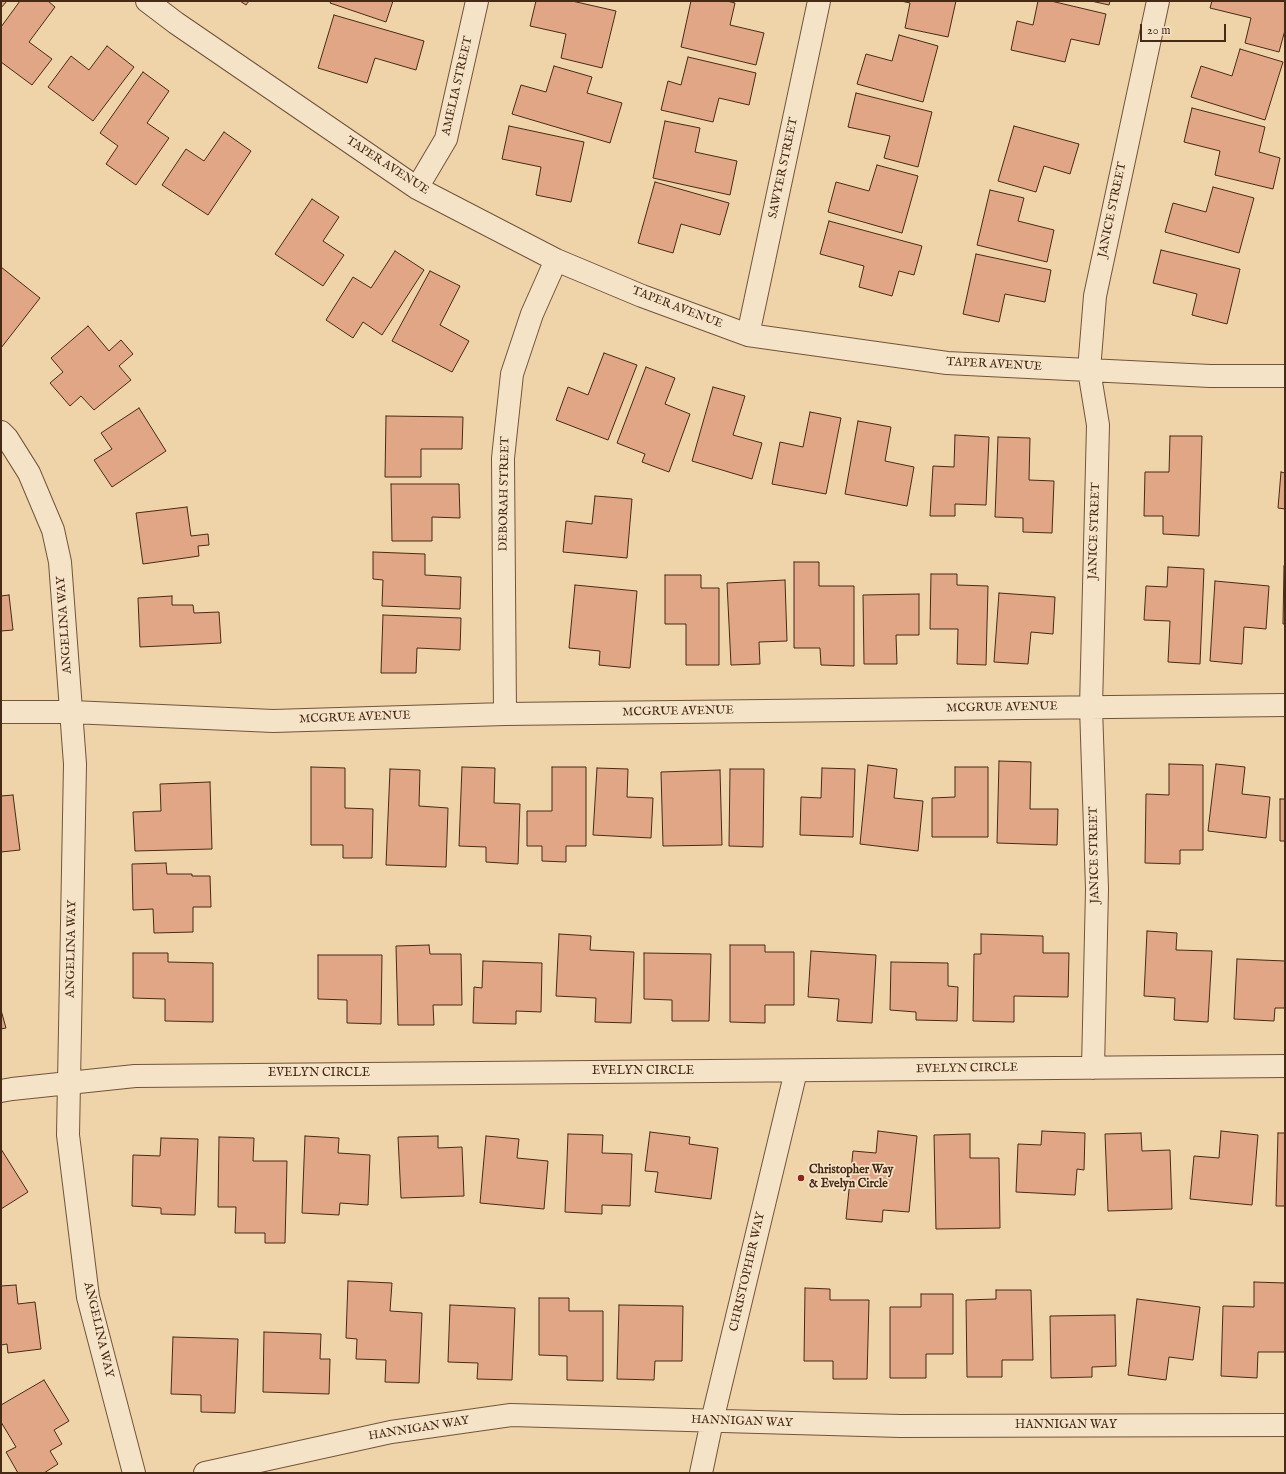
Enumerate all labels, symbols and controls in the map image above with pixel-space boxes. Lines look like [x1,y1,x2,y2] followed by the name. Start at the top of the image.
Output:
[1142,16,1228,42] scale bar
[1147,23,1170,38] text: 20 m
[440,35,476,137] street label: AMELIA STREET
[766,116,802,220] street label: SAWYER STREET
[343,134,431,198] street label: TAPER AVENUE
[1096,161,1130,259] street label: JANICE STREET
[630,284,724,332] street label: TAPER AVENUE
[946,355,1042,375] street label: TAPER AVENUE
[497,436,513,552] street label: DEBORAH STREET
[1086,482,1104,580] street label: JANICE STREET
[54,576,76,674] street label: ANGELINA WAY
[946,700,1058,716] street label: MCGRUE AVENUE
[622,704,734,720] street label: MCGRUE AVENUE
[299,709,411,727] street label: MCGRUE AVENUE
[1087,806,1103,904] street label: JANICE STREET
[64,900,80,998] street label: ANGELINA WAY
[916,1061,1018,1077] street label: EVELYN CIRCLE
[592,1065,694,1079] street label: EVELYN CIRCLE
[268,1067,370,1081] street label: EVELYN CIRCLE
[809,1164,893,1192] place label: Christopher Way & Evelyn Circle
[796,1173,806,1183] marker: Christopher Way & Evelyn Circle
[727,1211,769,1333] street label: CHRISTOPHER WAY
[80,1281,116,1379] street label: ANGELINA WAY
[691,1413,793,1431] street label: HANNIGAN WAY
[368,1414,470,1444] street label: HANNIGAN WAY
[1015,1419,1117,1433] street label: HANNIGAN WAY

